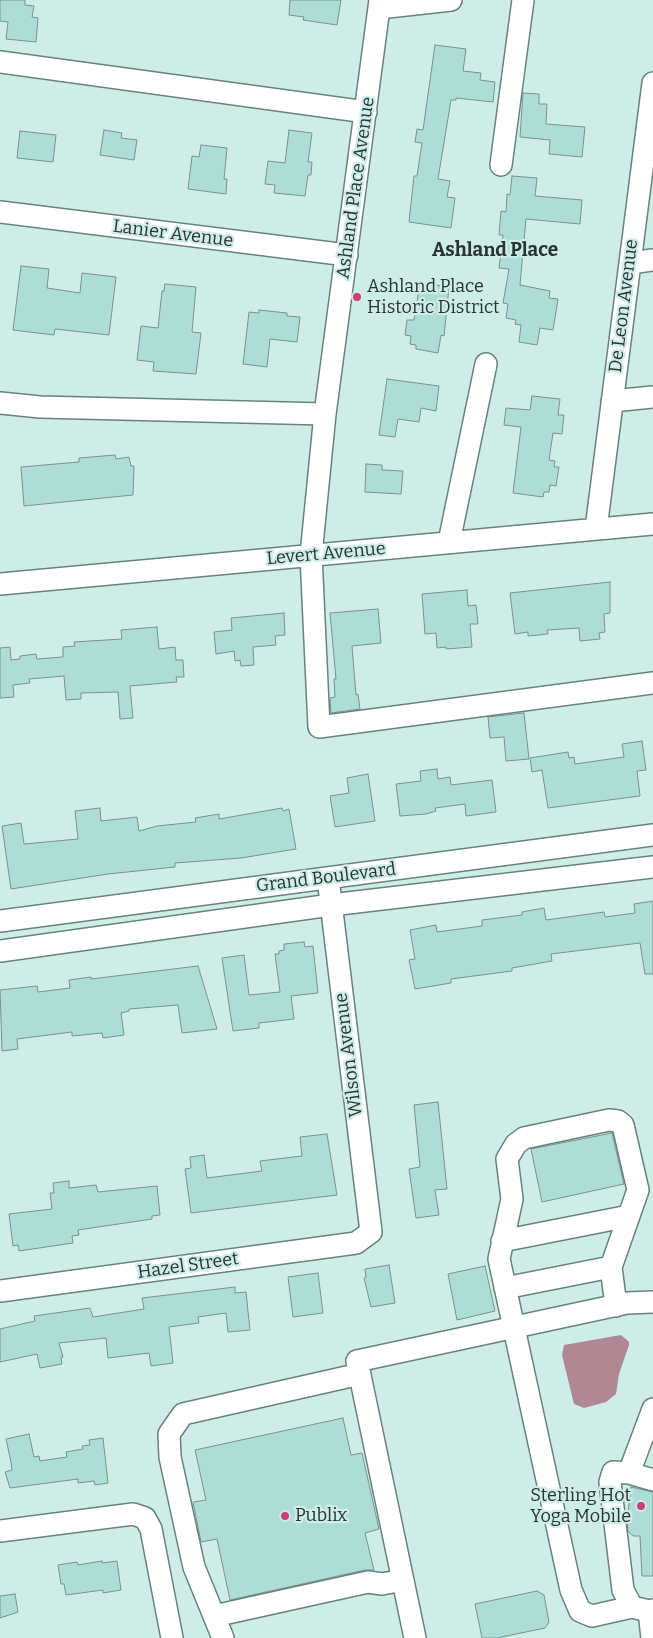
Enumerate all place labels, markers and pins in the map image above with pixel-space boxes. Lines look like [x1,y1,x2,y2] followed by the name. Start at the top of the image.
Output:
[367,276,500,318] place label: Ashland Place Historic District
[351,291,363,303] marker: Ashland Place Historic District
[530,1485,631,1528] place label: Sterling Hot Yoga Mobile
[635,1500,647,1512] marker: Sterling Hot Yoga Mobile
[295,1505,347,1527] place label: Publix
[279,1510,291,1522] marker: Publix

